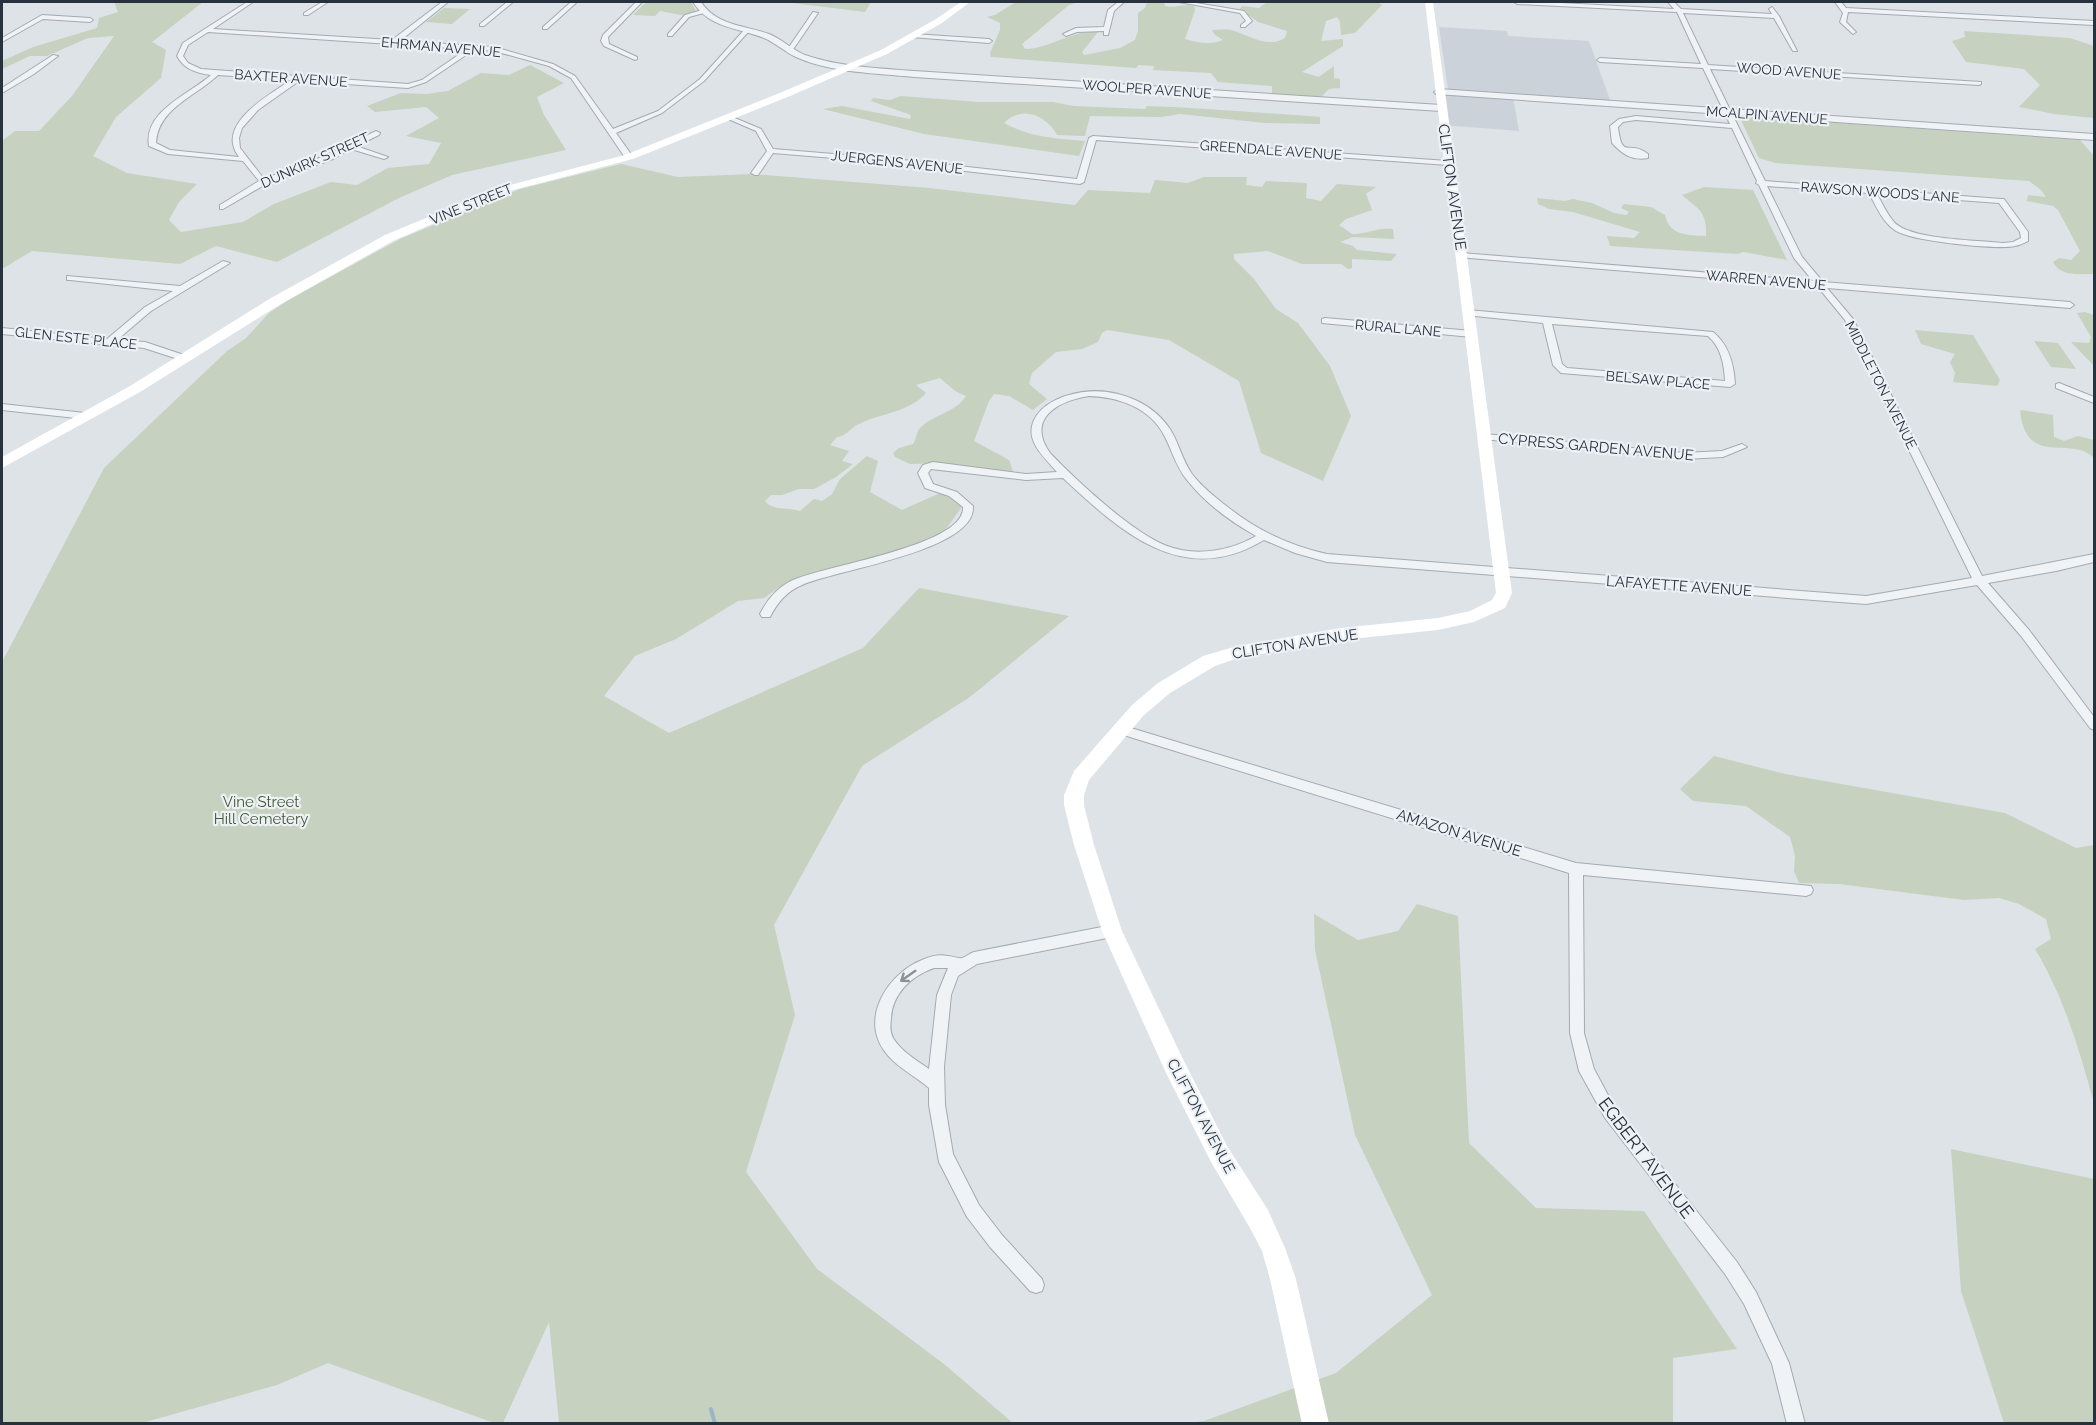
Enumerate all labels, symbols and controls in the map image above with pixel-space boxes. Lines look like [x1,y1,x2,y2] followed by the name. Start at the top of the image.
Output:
[380,34,502,60] street label: EHRMAN AVENUE
[1736,59,1842,83] street label: WOOD AVENUE
[234,66,348,90] street label: BAXTER AVENUE
[1082,77,1212,101] street label: WOOLPER AVENUE
[1706,103,1828,127] street label: MCALPIN AVENUE
[1434,123,1470,251] street label: CLIFTON AVENUE
[258,129,372,191] street label: DUNKIRK STREET
[1199,137,1343,163] street label: GREENDALE AVENUE
[830,147,964,177] street label: JUERGENS AVENUE
[1800,178,1960,206] street label: RAWSON WOODS LANE
[427,180,515,228] street label: VINE STREET
[1705,267,1827,293] street label: WARREN AVENUE
[1354,316,1442,340] street label: RURAL LANE
[1842,318,1920,452] street label: MIDDLETON AVENUE
[14,324,138,352] street label: GLEN ESTE PLACE
[1605,367,1711,393] street label: BELSAW PLACE
[1498,429,1694,465] street label: CYPRESS GARDEN AVENUE
[1606,572,1752,600] street label: LAFAYETTE AVENUE
[1231,625,1359,663] street label: CLIFTON AVENUE
[214,793,308,828] park label: Vine Street Hill Cemetery
[1394,805,1524,861] street label: AMAZON AVENUE
[900,970,916,982] one-way arrow
[1163,1056,1239,1176] street label: CLIFTON AVENUE
[1594,1093,1699,1222] street label: EGBERT AVENUE

